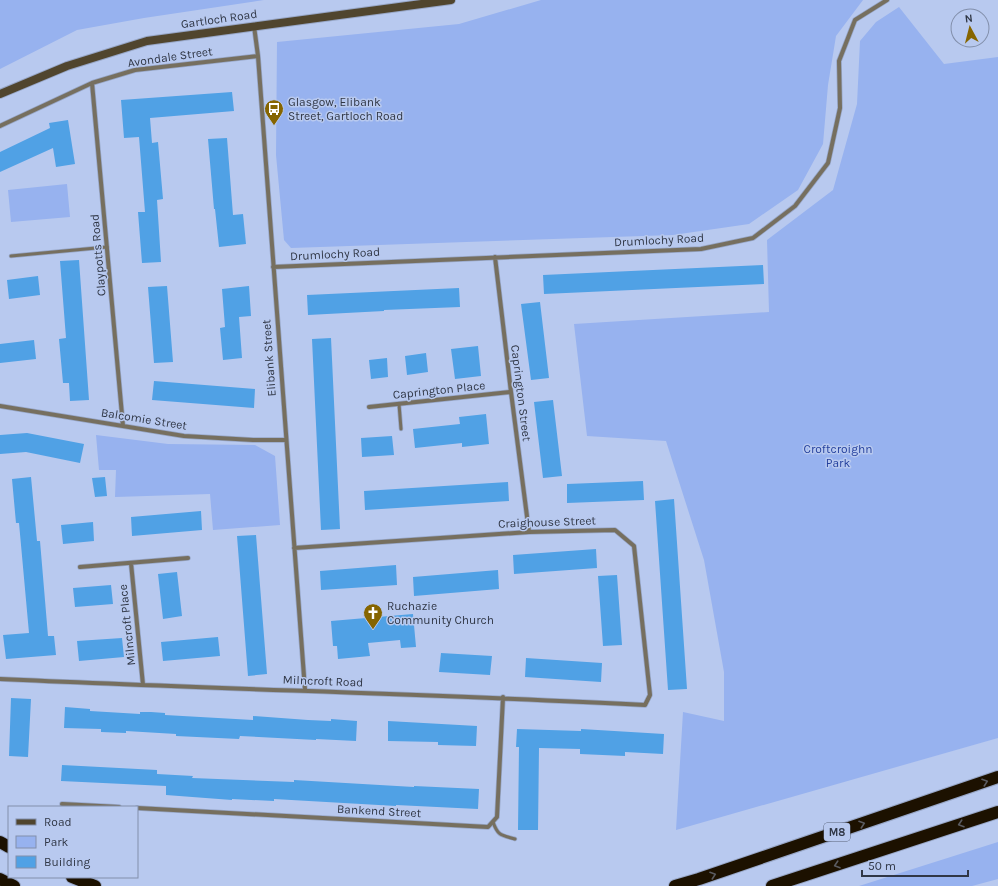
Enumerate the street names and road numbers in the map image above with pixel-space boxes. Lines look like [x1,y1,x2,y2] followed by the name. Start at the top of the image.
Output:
[180,7,258,31] street label: Gartloch Road
[127,44,214,70] street label: Avondale Street
[87,213,109,297] street label: Claypotts Road
[614,231,704,249] street label: Drumlochy Road
[290,245,380,263] street label: Drumlochy Road
[259,319,279,397] street label: Elibank Street
[508,344,534,442] street label: Caprington Street
[392,378,486,402] street label: Caprington Place
[100,405,189,433] street label: Balcomie Street
[498,513,597,531] street label: Craighouse Street
[116,584,138,666] street label: Milncroft Place
[283,673,363,689] street label: Milncroft Road
[337,802,422,820] street label: Bankend Street
[824,823,850,841] road number: M8

